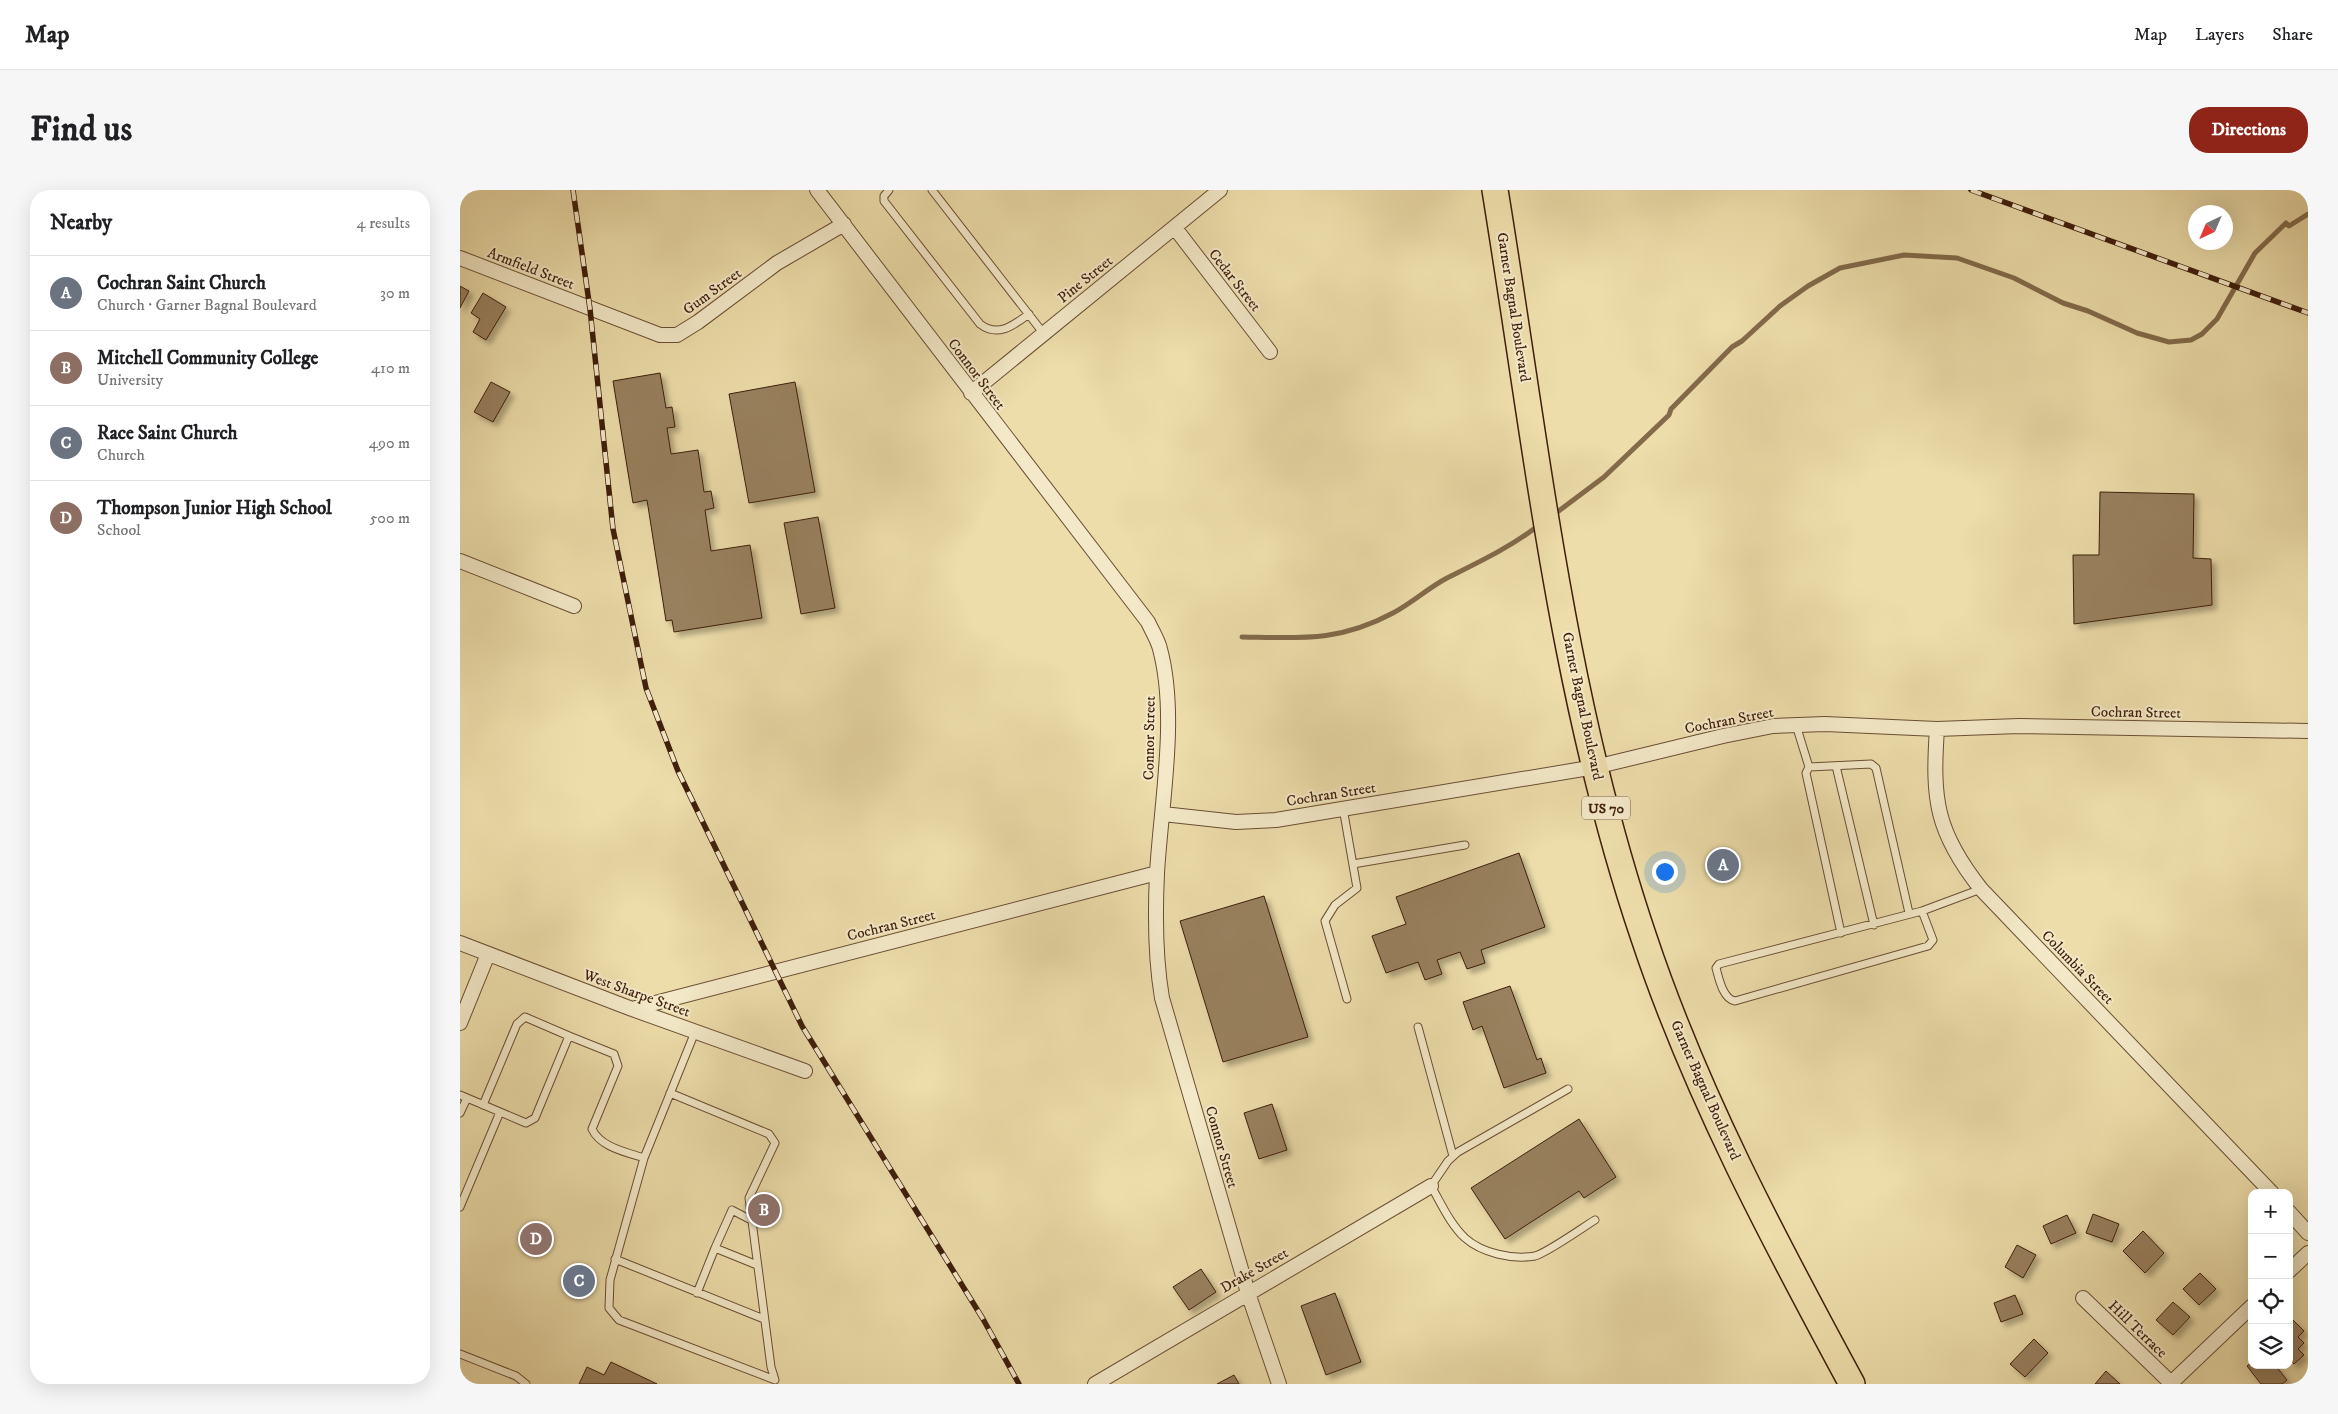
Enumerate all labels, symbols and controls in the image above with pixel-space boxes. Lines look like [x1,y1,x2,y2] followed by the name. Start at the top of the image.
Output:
[25,20,69,50] text: Map
[2134,24,2167,46] text: Map
[2195,24,2244,46] text: Layers
[2272,24,2313,46] text: Share
[2189,107,2308,153] button: Directions
[30,108,132,152] text: Find us
[2188,205,2233,250] north arrow
[50,210,112,236] text: Nearby
[357,213,410,233] text: 4 results
[1492,231,1535,384] street label: Garner Bagnal Boulevard
[485,243,577,294] street label: Armfield Street
[1204,245,1265,316] street label: Cedar Street
[1054,251,1117,307] street label: Pine Street
[679,264,745,319] street label: Gum Street
[97,272,266,295] text: Cochran Saint Church
[61,283,71,303] text: A
[380,283,410,303] text: 30 m
[97,295,317,315] text: Church · Garner Bagnal Boulevard
[944,335,1010,414] street label: Connor Street
[97,347,318,370] text: Mitchell Community College
[61,358,71,378] text: B
[371,358,410,378] text: 410 m
[97,370,163,390] text: University
[97,422,238,445] text: Race Saint Church
[61,433,71,453] text: C
[369,433,410,453] text: 490 m
[97,445,145,465] text: Church
[97,497,332,520] text: Thompson Junior High School
[60,508,72,528] text: D
[369,508,410,528] text: 500 m
[97,520,141,540] text: School
[1558,630,1608,782] street label: Garner Bagnal Boulevard
[1139,695,1160,780] street label: Connor Street
[2091,702,2181,723] street label: Cochran Street
[1683,703,1775,738] street label: Cochran Street
[1285,778,1377,811] street label: Cochran Street
[1582,796,1630,820] road number: US 70
[1707,846,1739,884] pin: A
[1652,859,1678,885] your location
[845,905,937,946] street label: Cochran Street
[2037,926,2118,1009] street label: Columbia Street
[580,965,693,1022] street label: West Sharpe Street
[1666,1017,1745,1164] street label: Garner Bagnal Boulevard
[1201,1104,1242,1191] street label: Connor Street
[2248,1189,2293,1369] map controls
[2248,1189,2293,1234] button: +
[748,1191,780,1229] pin: B
[520,1220,552,1258] pin: D
[2248,1234,2293,1279] button: −
[1217,1243,1292,1297] street label: Drake Street
[563,1262,595,1300] pin: C
[2248,1279,2293,1324] button: locate
[2104,1296,2171,1362] street label: Hill Terrace
[2248,1324,2293,1369] button: layers

